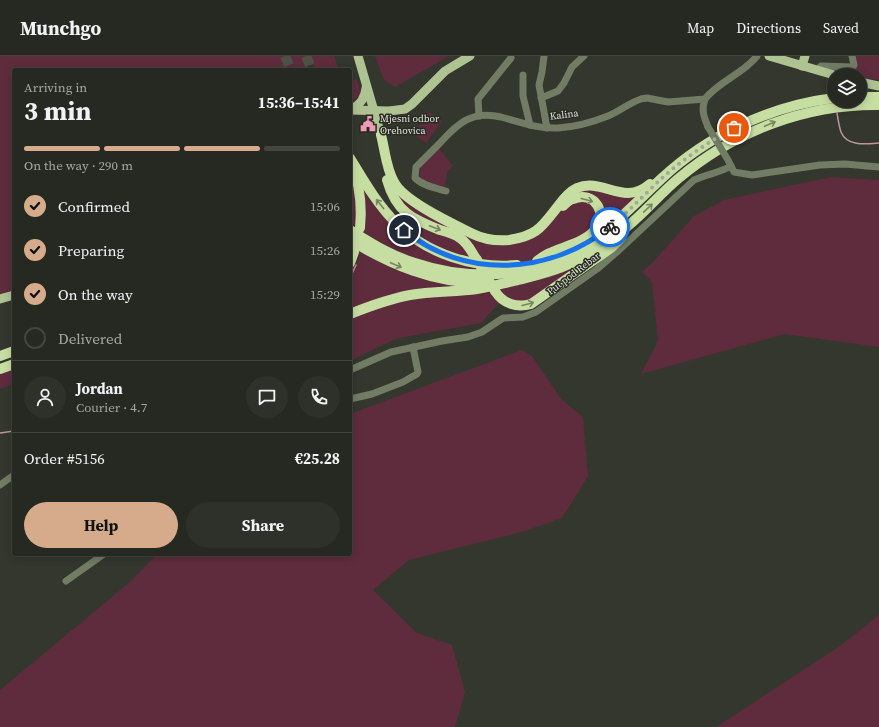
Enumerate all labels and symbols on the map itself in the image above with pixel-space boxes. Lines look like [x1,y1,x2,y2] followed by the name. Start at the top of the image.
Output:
[549,106,580,123] street label: Kalina
[717,111,751,145] pin
[380,112,440,137] place label: Mjesni odbor Orehovica
[359,115,377,133] public building icon: Mjesni odbor Orehovica
[763,120,775,127] one-way arrow
[580,196,593,204] one-way arrow
[375,199,384,209] one-way arrow
[643,203,653,212] one-way arrow
[590,207,630,247] courier
[387,213,421,247] pin
[428,224,440,232] one-way arrow
[544,249,603,298] street label: Put pod Rebar
[390,262,402,269] one-way arrow
[522,300,535,307] one-way arrow

